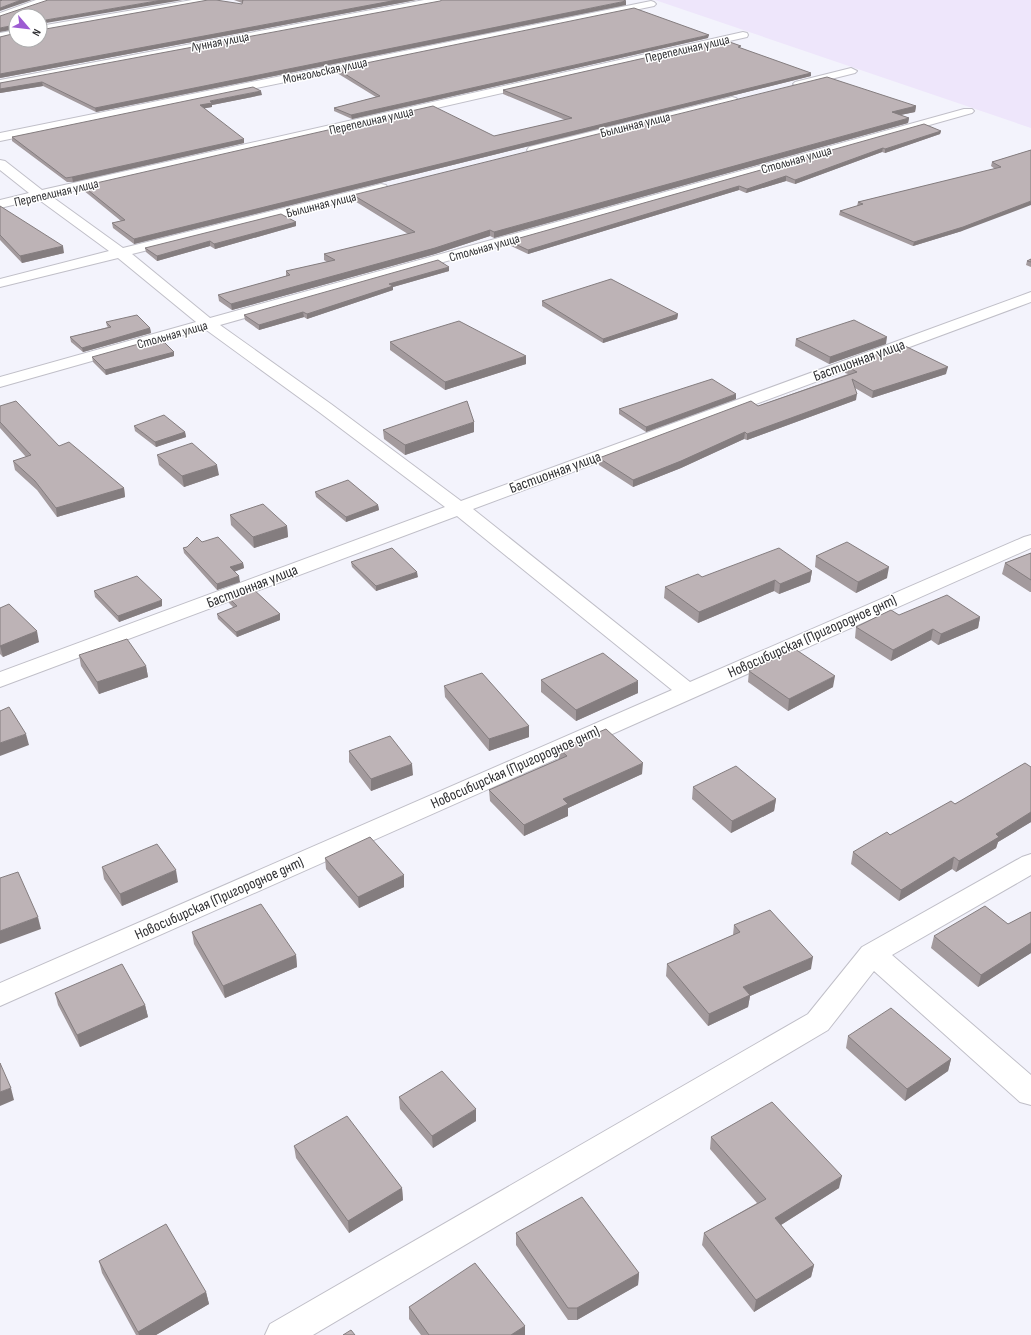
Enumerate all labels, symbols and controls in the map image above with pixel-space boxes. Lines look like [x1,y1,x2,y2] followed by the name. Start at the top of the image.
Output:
[8,8,48,48] north arrow
[29,27,44,38] text: N
[189,29,251,56] street label: Лунная улица
[643,31,731,66] street label: Перепелиная улица
[282,54,369,88] street label: Монгольская улица
[327,103,415,138] street label: Перепелиная улица
[599,109,672,141] street label: Былинная улица
[759,142,833,178] street label: Стольная улица
[12,175,100,210] street label: Перепелиная улица
[285,189,358,221] street label: Былинная улица
[447,230,521,266] street label: Стольная улица
[135,317,209,353] street label: Стольная улица
[811,335,908,386] street label: Бастионная улица
[507,447,604,498] street label: Бастионная улица
[204,560,301,613] street label: Бастионная улица
[725,591,900,682] street label: Новосибирская (Пригородное днт)
[428,722,603,813] street label: Новосибирская (Пригородное днт)
[132,853,307,944] street label: Новосибирская (Пригородное днт)

